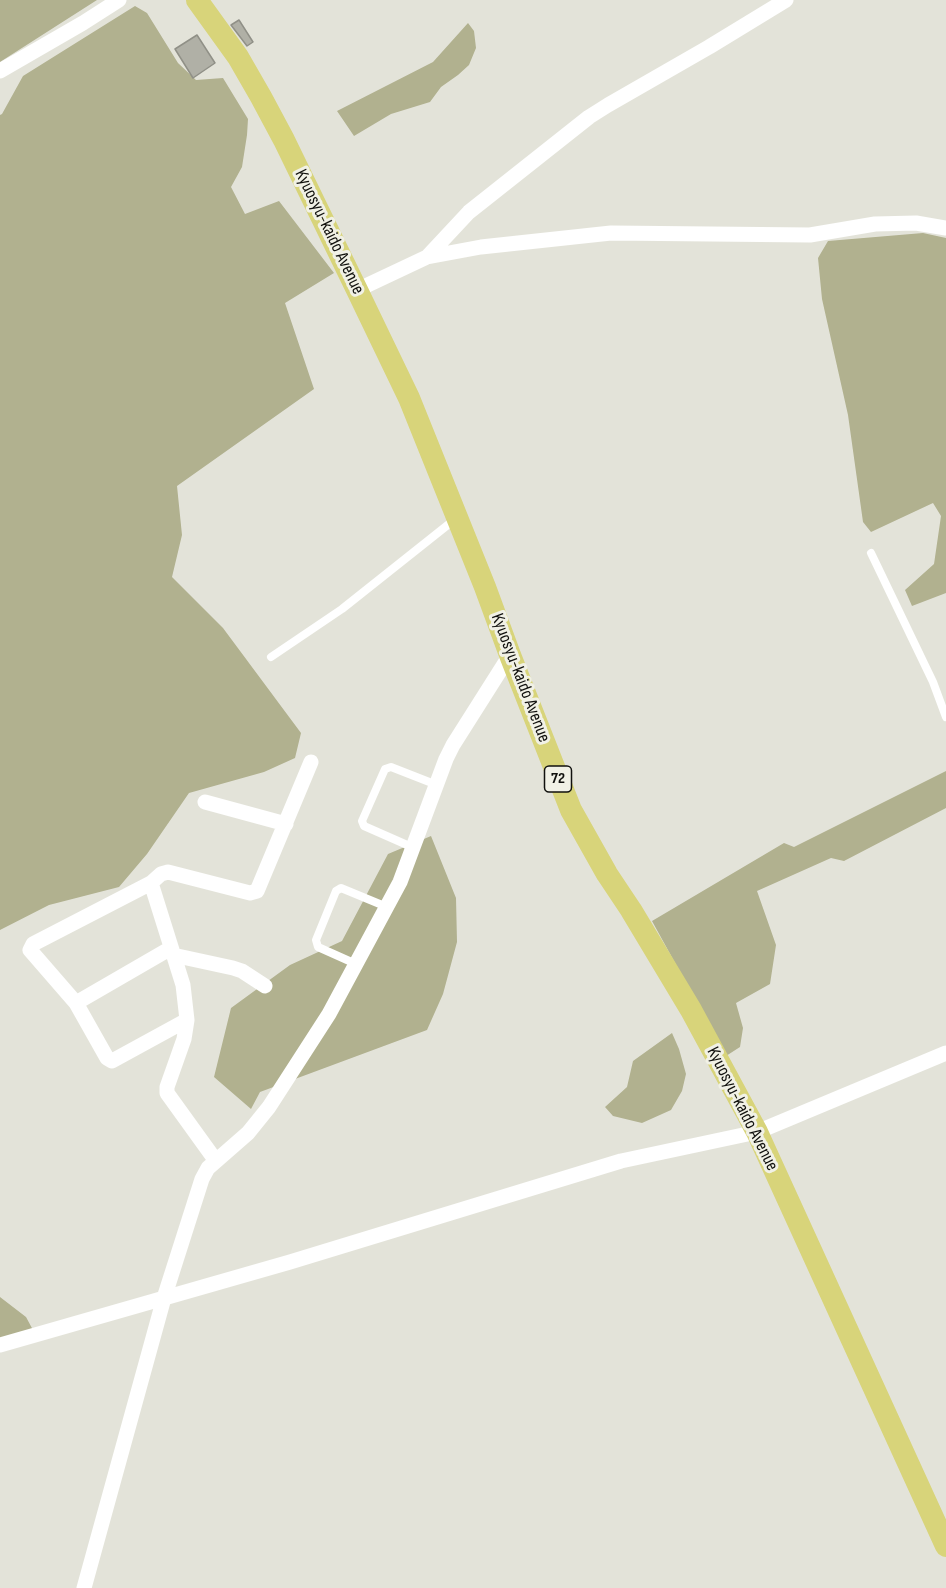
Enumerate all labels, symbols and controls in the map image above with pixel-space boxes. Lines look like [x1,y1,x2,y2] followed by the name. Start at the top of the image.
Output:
[289,166,369,298] street label: Kyuosyu-kaido Avenue
[486,611,554,745] street label: Kyuosyu-kaido Avenue
[544,766,572,792] road number: 72
[701,1043,783,1175] street label: Kyuosyu-kaido Avenue

